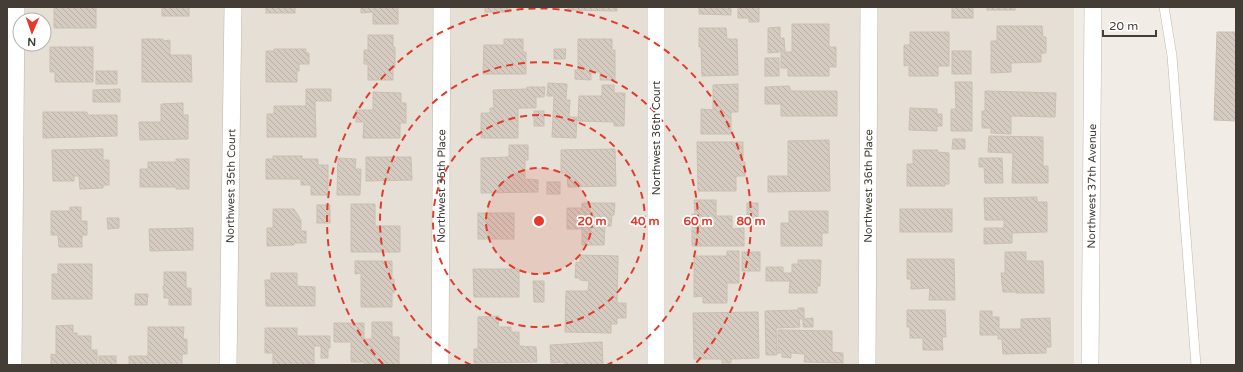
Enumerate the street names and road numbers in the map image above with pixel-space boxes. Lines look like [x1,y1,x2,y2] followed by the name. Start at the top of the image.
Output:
[650,81,663,195] street label: Northwest 36th Court
[1085,124,1099,248] street label: Northwest 37th Avenue
[224,129,238,243] street label: Northwest 35th Court
[435,129,448,243] street label: Northwest 35th Place
[862,129,875,243] street label: Northwest 36th Place

